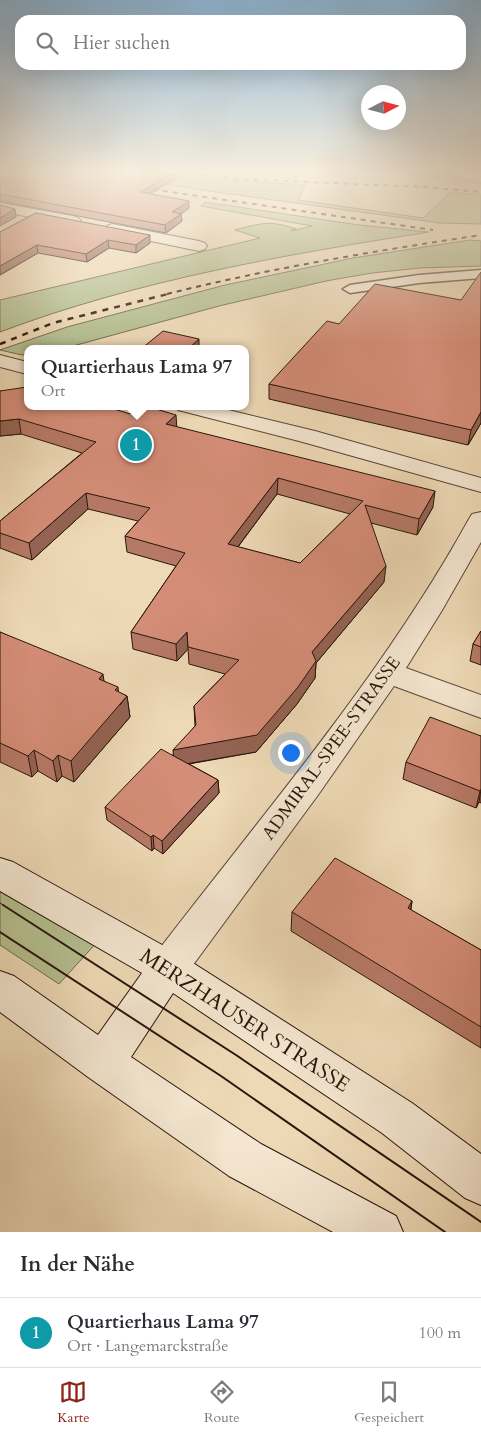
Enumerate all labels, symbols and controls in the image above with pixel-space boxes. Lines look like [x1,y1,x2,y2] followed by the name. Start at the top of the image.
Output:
[15,15,466,70] search box
[33,29,61,57] icon: search
[73,30,170,56] text: Hier suchen
[361,85,406,130] north arrow
[24,345,249,410] popup
[41,354,232,380] text: Quartierhaus Lama 97
[41,380,65,402] text: Ort
[120,426,152,464] pin: 1
[256,651,407,845] street label: ADMIRAL-SPEE-STRASSE
[278,740,304,766] your location
[134,942,355,1099] street label: MERZHAUSER STRASSE
[20,1250,135,1279] text: In der Nähe
[67,1309,259,1335] text: Quartierhaus Lama 97
[32,1322,40,1344] text: 1
[419,1322,461,1344] text: 100 m
[67,1335,228,1357] text: Ort · Langemarckstraße
[57,1378,90,1427] tab: Karte
[204,1378,240,1427] tab: Route
[354,1378,424,1427] tab: Gespeichert

